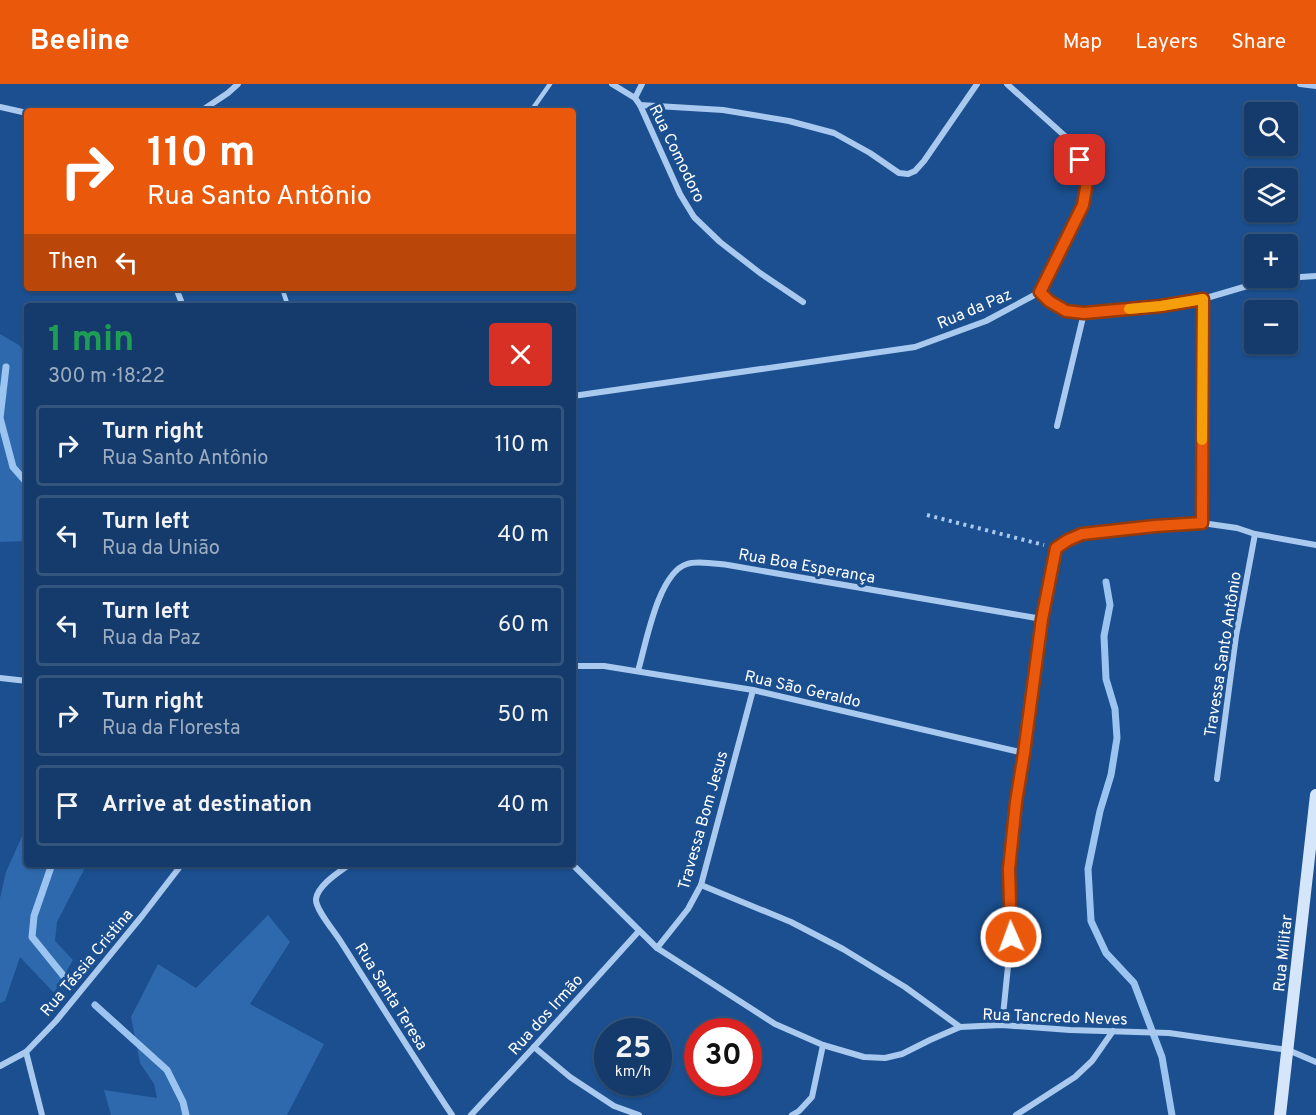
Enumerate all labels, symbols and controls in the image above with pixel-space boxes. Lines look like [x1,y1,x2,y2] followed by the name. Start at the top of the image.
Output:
[30,24,130,60] text: Beeline
[1063,29,1102,56] text: Map
[1135,29,1198,56] text: Layers
[1231,29,1286,56] text: Share
[644,102,709,206] street label: Rua Comodoro
[1244,102,1298,354] map controls
[1244,102,1298,156] button: search
[147,128,256,181] text: 110 m
[48,132,126,210] icon: right
[1054,134,1105,185] pin
[1063,143,1096,176] icon: arrive
[1244,168,1298,222] button: layers
[147,180,372,214] text: Rua Santo Antônio
[1244,234,1298,288] button: +
[110,246,143,279] icon: left
[48,249,98,276] text: Then
[934,285,1015,335] street label: Rua da Paz
[1244,300,1298,354] button: −
[48,318,134,364] text: 1 min
[489,323,552,386] button: close
[48,364,165,390] text: 300 m · 18:22
[102,419,204,446] text: Turn right
[51,429,84,462] icon: right
[495,432,549,459] text: 110 m
[102,446,269,472] text: Rua Santo Antônio
[102,509,190,536] text: Turn left
[51,519,84,552] icon: left
[497,522,549,549] text: 40 m
[102,536,220,562] text: Rua da União
[737,545,877,589] street label: Rua Boa Esperança
[1201,570,1247,739] street label: Travessa Santo Antônio
[102,599,190,626] text: Turn left
[51,609,84,642] icon: left
[498,612,549,639] text: 60 m
[102,626,201,652] text: Rua da Paz
[743,667,863,713] street label: Rua São Geraldo
[102,689,204,716] text: Turn right
[51,699,84,732] icon: right
[497,702,549,729] text: 50 m
[102,716,241,742] text: Rua da Floresta
[675,749,733,892] street label: Travessa Bom Jesus
[51,789,84,822] icon: arrive
[102,792,312,819] text: Arrive at destination
[497,792,549,819] text: 40 m
[37,905,138,1021] street label: Rua Tássia Cristina
[979,905,1043,969] position arrow
[1270,914,1298,993] street label: Rua Militar
[349,940,431,1054] street label: Rua Santa Teresa
[505,971,588,1060] street label: Rua dos Irmão
[982,1005,1128,1031] street label: Rua Tancredo Neves
[684,1018,762,1096] speed limit sign: 30
[615,1031,651,1068] text: 25
[615,1063,651,1082] text: km/h

